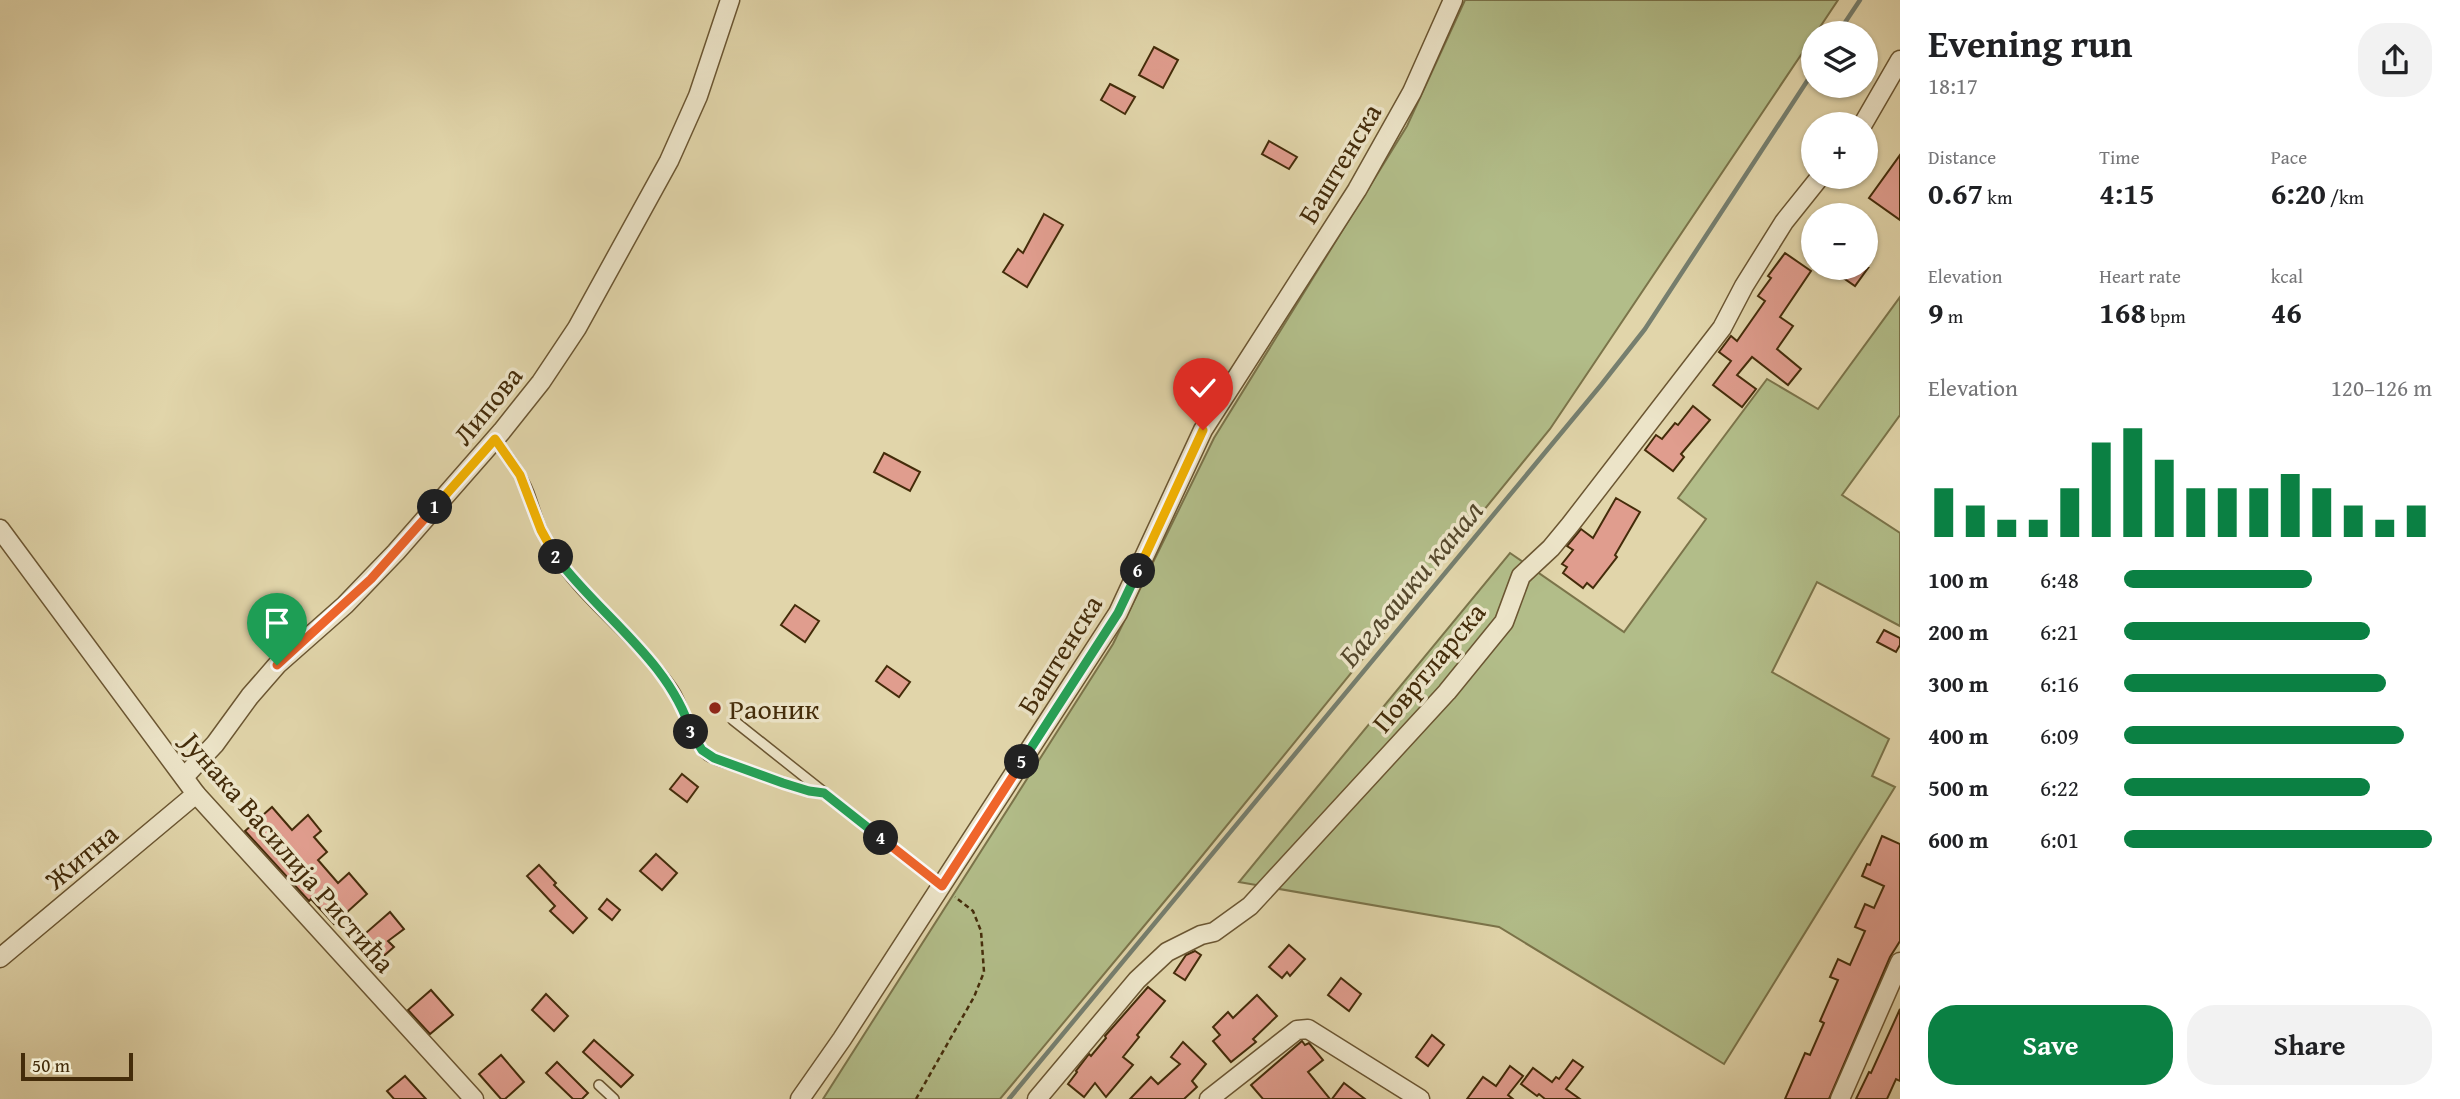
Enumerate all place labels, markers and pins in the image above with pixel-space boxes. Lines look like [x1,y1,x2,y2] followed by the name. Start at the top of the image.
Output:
[1173,358,1233,430] pin
[418,490,452,524] pin: 1
[538,540,574,574] pin: 2
[1120,554,1156,588] pin: 6
[247,593,307,665] pin
[729,688,820,729] place label: Раоник
[707,700,723,716] marker: Раоник
[674,714,708,750] pin: 3
[1004,744,1040,780] pin: 5
[864,820,898,856] pin: 4

